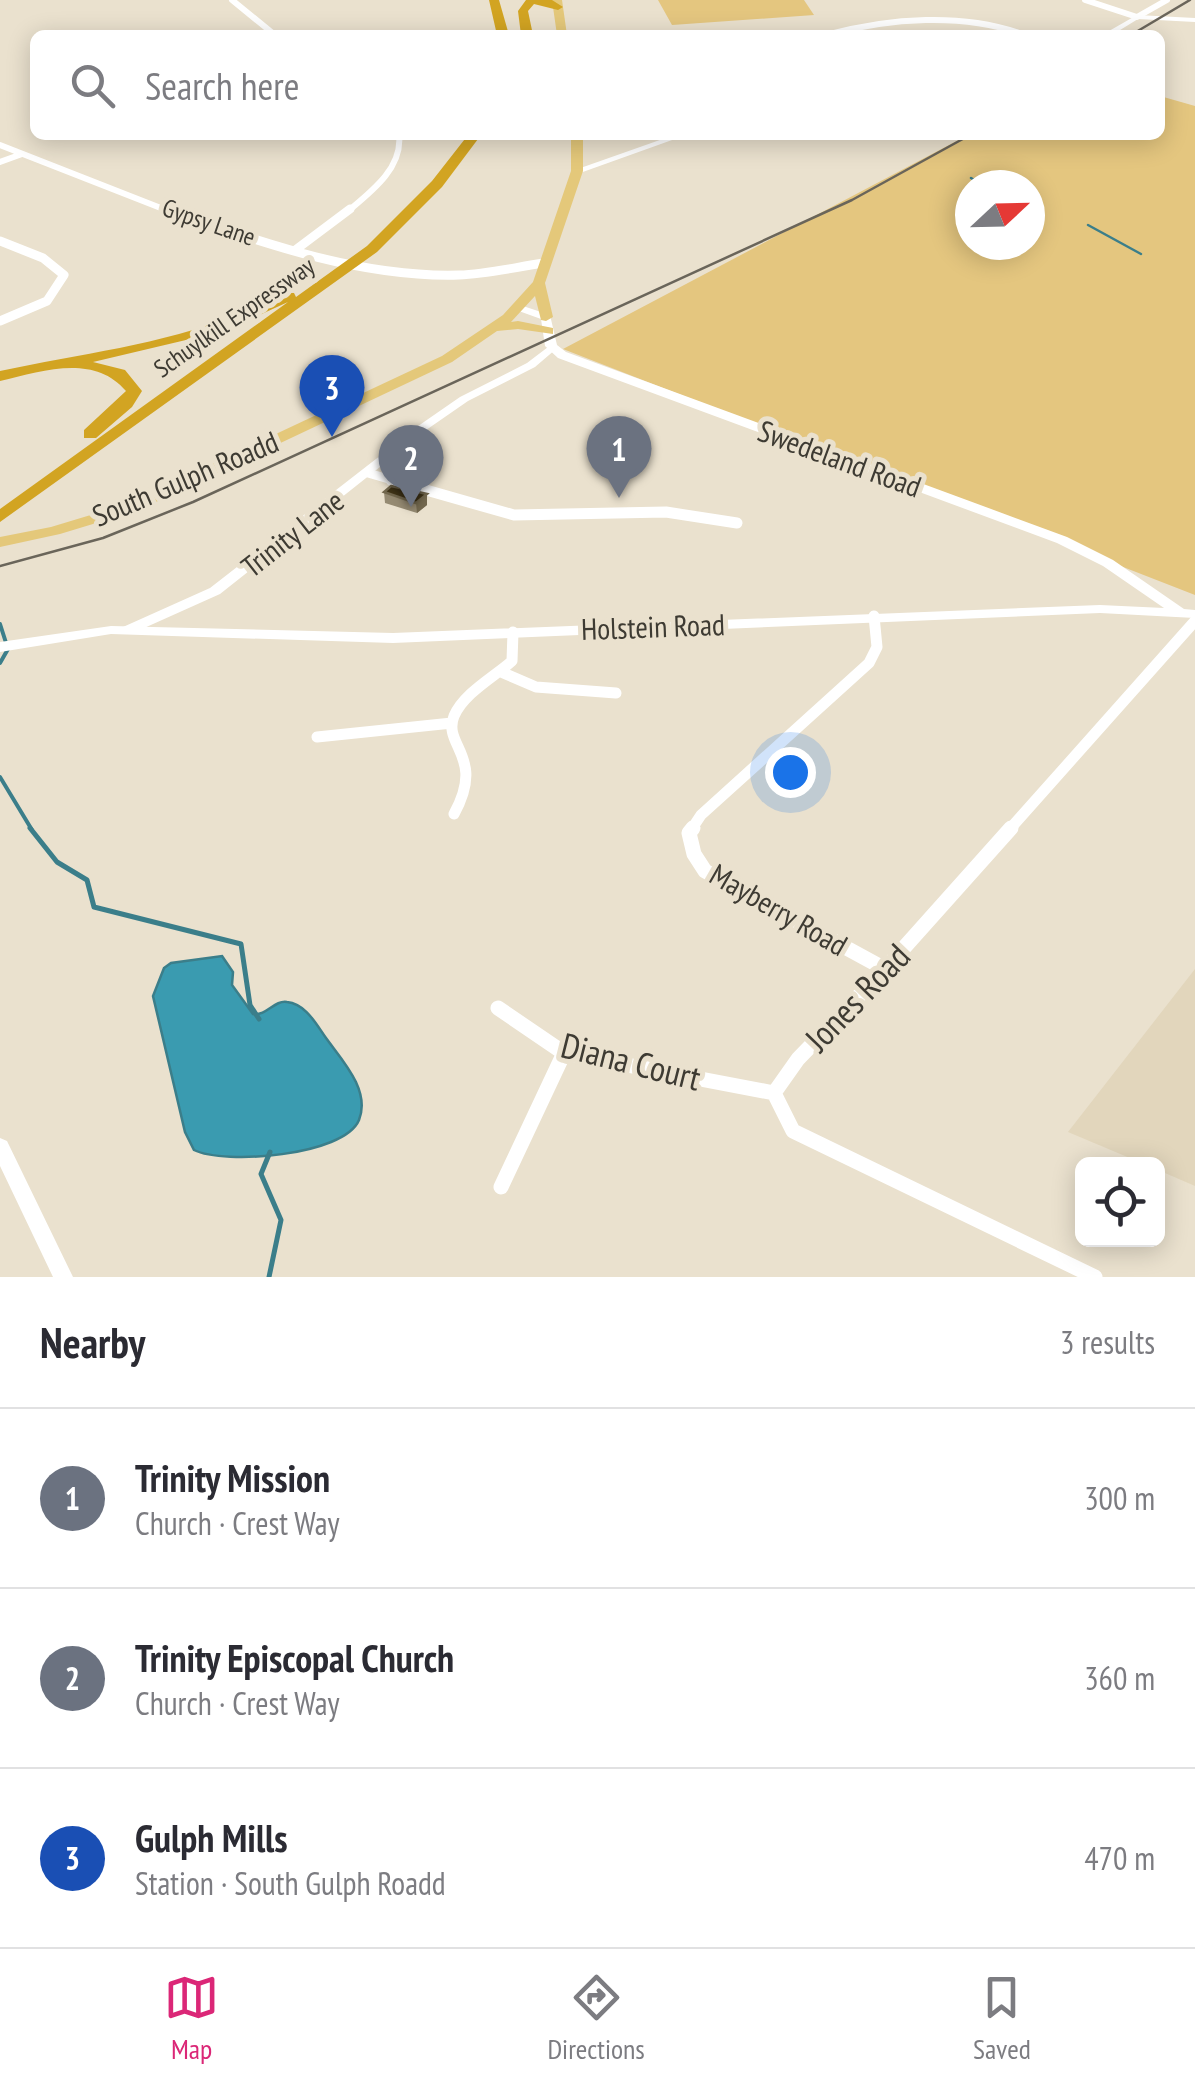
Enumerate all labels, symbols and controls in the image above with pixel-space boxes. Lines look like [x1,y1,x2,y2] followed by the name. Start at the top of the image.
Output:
[30,30,1165,140] search box
[65,58,120,113] icon: search
[145,61,299,110] text: Search here
[955,170,1045,260] north arrow
[158,191,260,253] street label: Gypsy Lane
[147,249,321,384] street label: Schuylkill Expressway
[300,354,364,437] pin: 3
[753,410,927,506] street label: Swedeland Road
[586,416,652,498] pin: 1
[86,421,284,535] street label: South Gulph Roadd
[378,424,444,507] pin: 2
[233,481,351,585] street label: Trinity Lane
[580,604,726,648] street label: Holstein Road
[765,747,816,798] your location
[703,854,855,964] street label: Mayberry Road
[794,933,920,1061] street label: Jones Road
[556,1021,706,1101] street label: Diana Court
[1075,1157,1165,1247] map controls
[1075,1157,1165,1247] button: locate
[40,1315,145,1370] text: Nearby
[1060,1321,1155,1363] text: 3 results
[135,1453,330,1502] text: Trinity Mission
[65,1477,80,1519] text: 1
[1084,1477,1155,1519] text: 300 m
[135,1502,340,1544] text: Church · Crest Way
[135,1633,454,1682] text: Trinity Episcopal Church
[65,1657,80,1699] text: 2
[1084,1657,1155,1699] text: 360 m
[135,1682,340,1724] text: Church · Crest Way
[135,1813,288,1862] text: Gulph Mills
[65,1837,80,1879] text: 3
[1084,1837,1155,1879] text: 470 m
[135,1862,446,1904] text: Station · South Gulph Roadd
[164,1970,219,2067] tab: Map
[547,1970,645,2067] tab: Directions
[973,1970,1031,2067] tab: Saved

